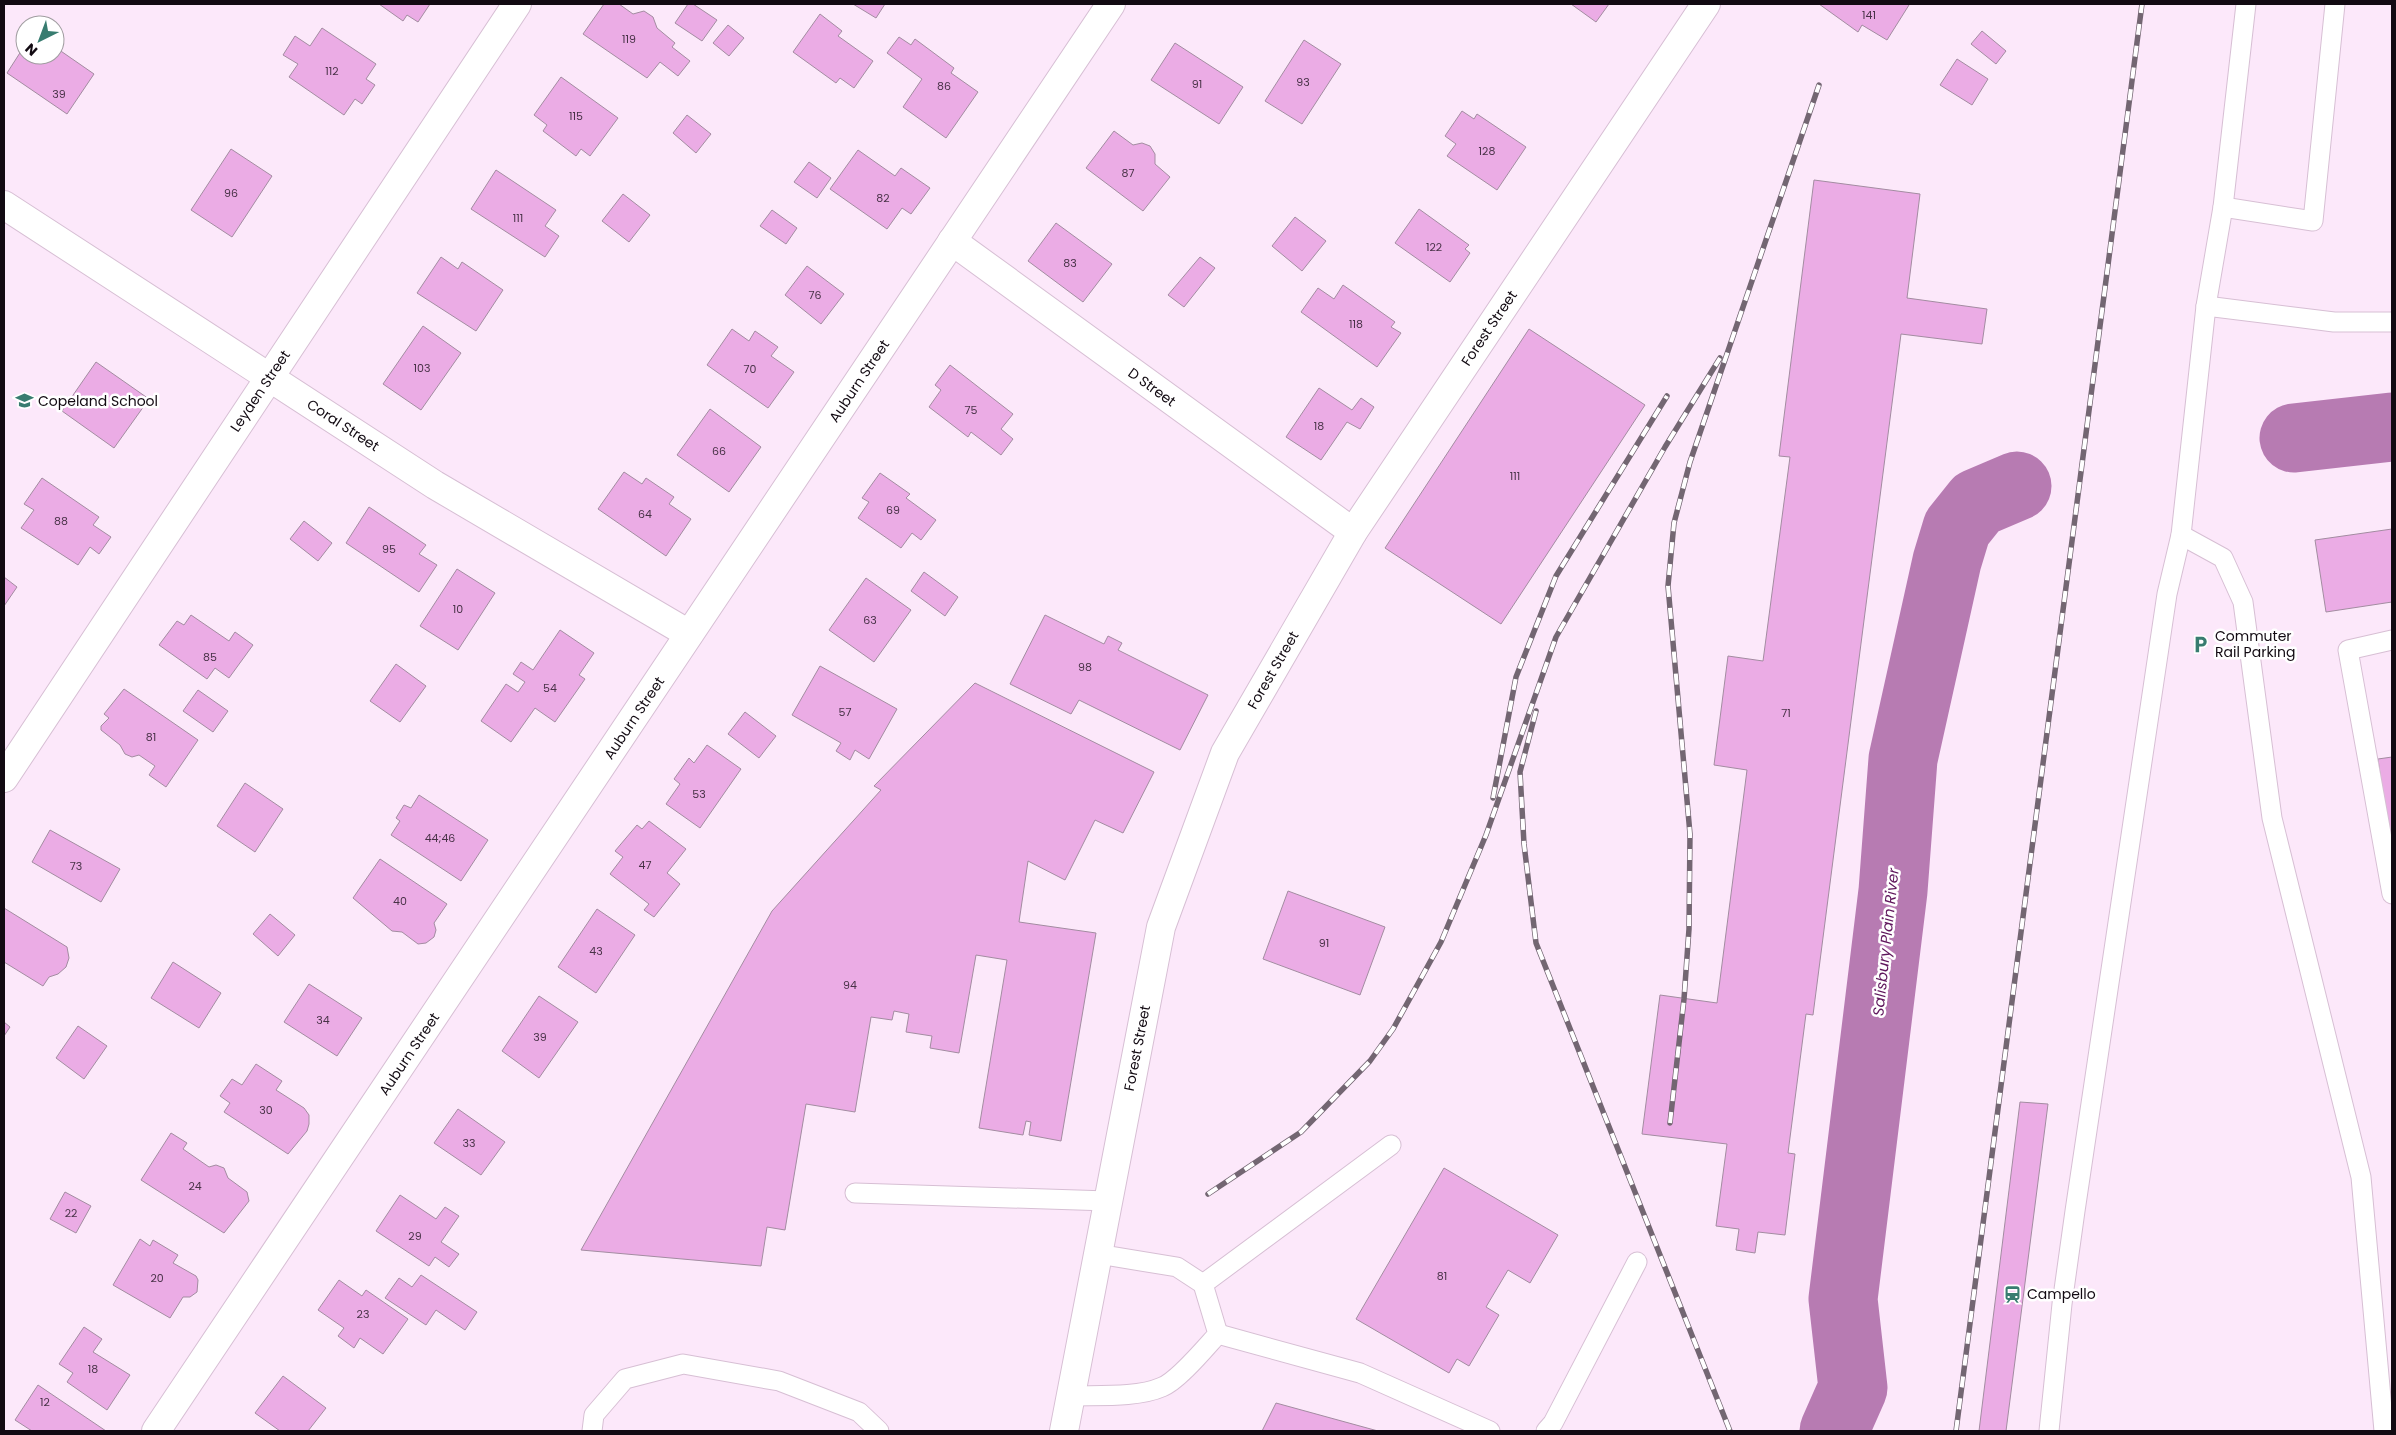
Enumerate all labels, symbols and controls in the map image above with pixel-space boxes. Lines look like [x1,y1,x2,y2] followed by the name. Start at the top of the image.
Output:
[1862,7,1876,23] house number: 141
[15,15,65,65] north arrow
[622,31,636,47] house number: 119
[21,39,42,61] text: N
[325,63,339,79] house number: 112
[1296,74,1310,90] house number: 93
[1192,76,1202,92] house number: 91
[937,78,951,94] house number: 86
[52,86,66,102] house number: 39
[569,108,583,124] house number: 115
[1479,143,1495,159] house number: 128
[1122,165,1134,181] house number: 87
[224,185,238,201] house number: 96
[876,190,890,206] house number: 82
[513,210,523,226] house number: 111
[1426,239,1442,255] house number: 122
[1063,255,1077,271] house number: 83
[1456,286,1522,370] street label: Forest Street
[809,287,822,303] house number: 76
[1349,316,1363,332] house number: 118
[824,336,894,426] street label: Auburn Street
[225,346,295,436] street label: Leyden Street
[414,360,430,376] house number: 103
[744,361,757,377] house number: 70
[1124,363,1180,411] street label: D Street
[14,391,34,411] school or university icon: Copeland School
[38,391,158,411] place label: Copeland School
[303,394,383,456] street label: Coral Street
[965,402,978,418] house number: 75
[1314,418,1324,434] house number: 18
[712,443,726,459] house number: 66
[1510,468,1520,484] house number: 111
[886,502,900,518] house number: 69
[638,506,652,522] house number: 64
[54,513,68,529] house number: 88
[382,541,396,557] house number: 95
[453,601,463,617] house number: 10
[863,612,877,628] house number: 63
[2215,626,2295,662] place label: Commuter Rail Parking
[1243,627,1303,713] street label: Forest Street
[2191,634,2211,654] parking icon: Commuter Rail Parking
[203,649,217,665] house number: 85
[1078,659,1092,675] house number: 98
[599,673,669,763] street label: Auburn Street
[543,680,557,696] house number: 54
[839,704,851,720] house number: 57
[1781,705,1791,721] house number: 71
[146,729,156,745] house number: 81
[692,786,706,802] house number: 53
[425,830,455,846] house number: 44;46
[639,857,651,873] house number: 47
[70,858,82,874] house number: 73
[1867,866,1904,1017] water label: Salisbury Plain River
[393,893,407,909] house number: 40
[1319,935,1329,951] house number: 91
[589,943,603,959] house number: 43
[843,977,857,993] house number: 94
[1119,1003,1155,1093] street label: Forest Street
[374,1009,444,1099] street label: Auburn Street
[316,1012,330,1028] house number: 34
[533,1029,547,1045] house number: 39
[259,1102,273,1118] house number: 30
[463,1135,475,1151] house number: 33
[188,1178,202,1194] house number: 24
[65,1205,77,1221] house number: 22
[408,1228,422,1244] house number: 29
[1437,1268,1447,1284] house number: 81
[150,1270,164,1286] house number: 20
[2003,1284,2023,1304] station icon: Campello
[2027,1284,2096,1304] place label: Campello
[357,1306,369,1322] house number: 23
[88,1361,98,1377] house number: 18
[40,1394,50,1410] house number: 12

